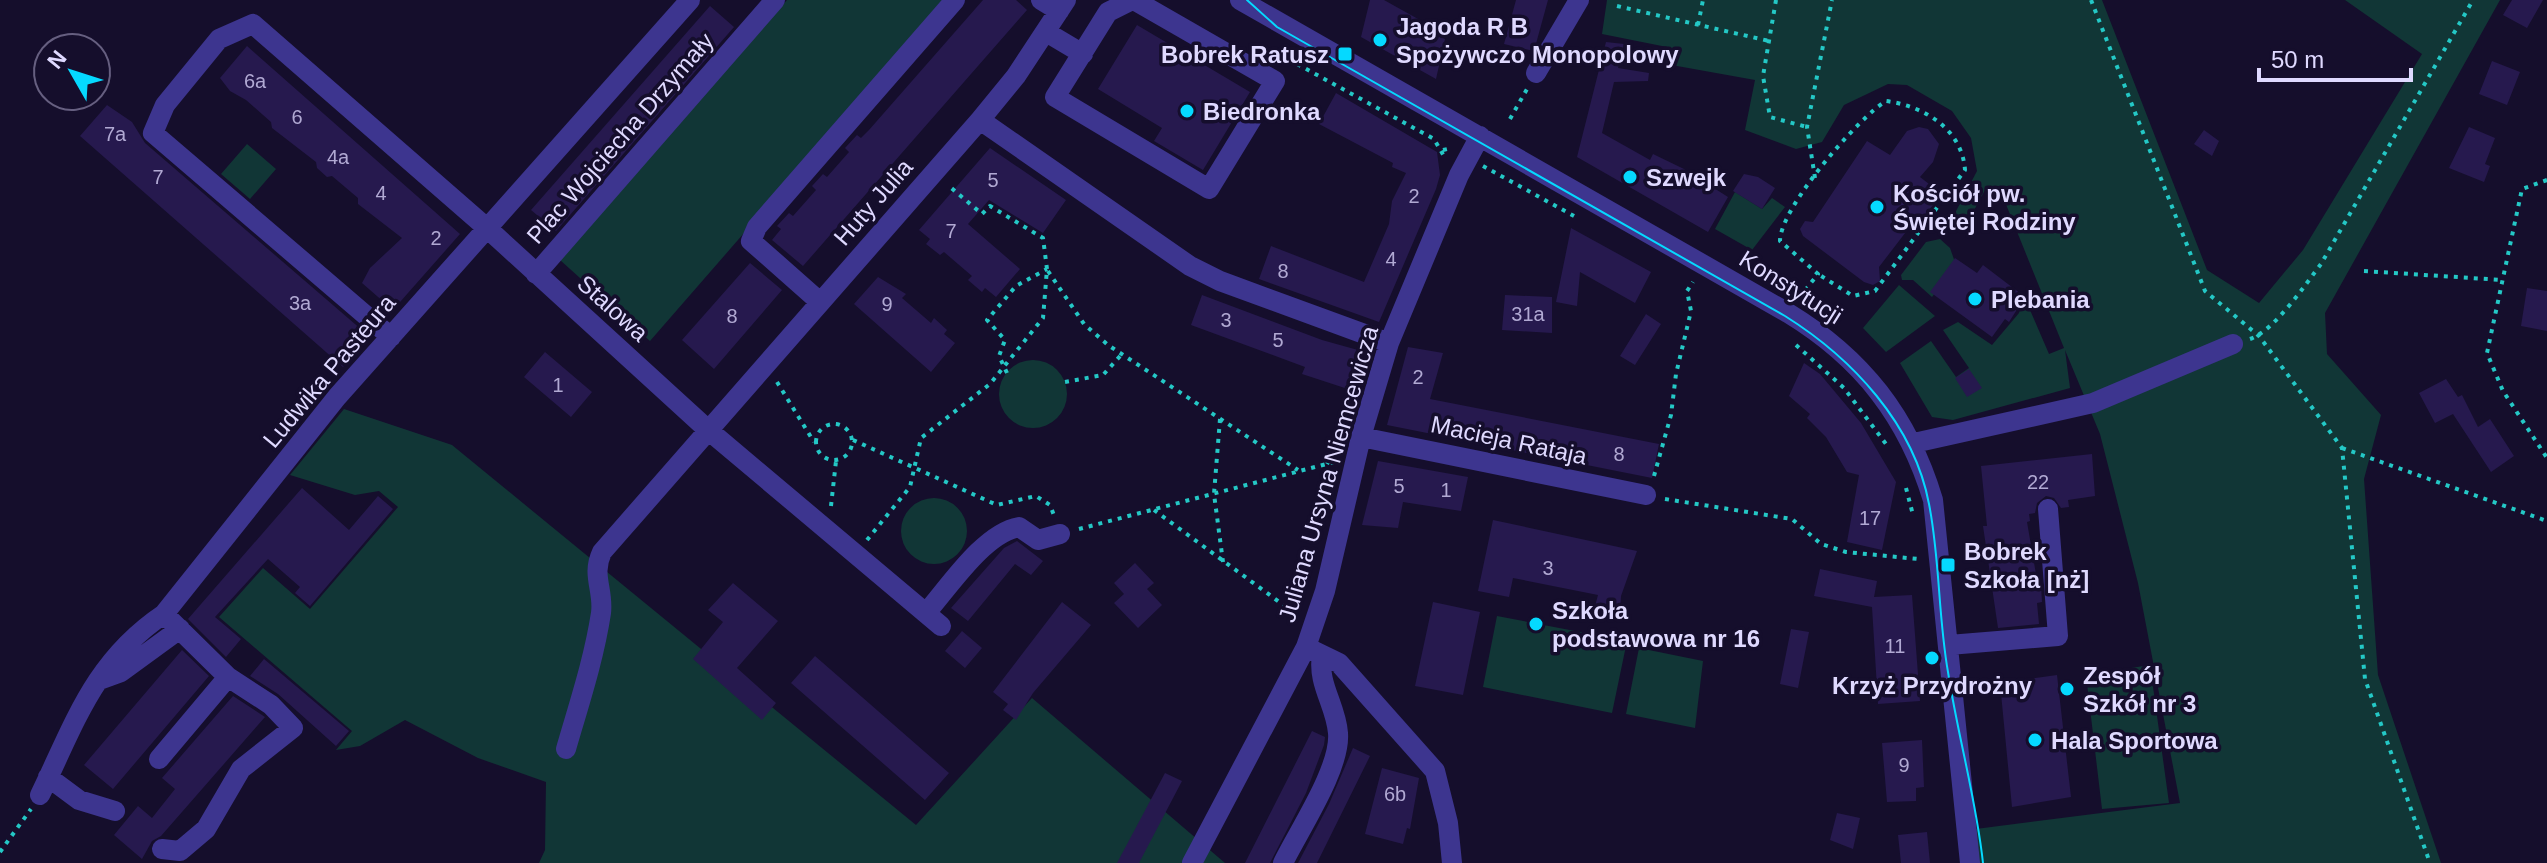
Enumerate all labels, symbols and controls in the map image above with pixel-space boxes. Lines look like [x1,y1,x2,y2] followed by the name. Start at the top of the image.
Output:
[1396,13,1679,68] place label: Jagoda R B Spożywczo Monopolowy
[521,27,719,249] street label: Plac Wojciecha Drzymały
[1371,31,1389,49] marker: Jagoda R B Spożywczo Monopolowy
[32,32,112,112] north arrow
[2259,32,2411,82] scale bar
[1161,41,1329,68] place label: Bobrek Ratusz
[1336,45,1354,63] marker: Bobrek Ratusz
[42,46,72,74] text: N
[2271,46,2324,73] text: 50 m
[244,70,267,92] house number: 6a
[1203,98,1321,125] place label: Biedronka
[1178,102,1196,120] marker: Biedronka
[291,106,303,128] house number: 6
[104,123,127,145] house number: 7a
[327,146,350,168] house number: 4a
[828,153,918,251] street label: Huty Julia
[1646,164,1727,191] place label: Szwejk
[152,166,164,188] house number: 7
[1621,168,1639,186] marker: Szwejk
[987,169,999,191] house number: 5
[1893,180,2076,235] place label: Kościół pw. Świętej Rodziny
[375,182,387,204] house number: 4
[1408,185,1420,207] house number: 2
[1868,198,1886,216] marker: Kościół pw. Świętej Rodziny
[945,220,957,242] house number: 7
[430,227,442,249] house number: 2
[1735,245,1847,329] street label: Konstytucji
[1385,248,1397,270] house number: 4
[1277,260,1289,282] house number: 8
[572,269,654,347] street label: Stalowa
[1991,286,2090,313] place label: Plebania
[257,289,401,453] street label: Ludwika Pasteura
[1966,290,1984,308] marker: Plebania
[289,292,312,314] house number: 3a
[881,293,893,315] house number: 9
[1511,303,1546,325] house number: 31a
[726,305,738,327] house number: 8
[1220,309,1232,331] house number: 3
[1273,322,1383,625] street label: Juliana Ursyna Niemcewicza
[1272,329,1284,351] house number: 5
[1412,366,1424,388] house number: 2
[552,374,564,396] house number: 1
[1429,410,1590,470] street label: Macieja Rataja
[1613,443,1625,465] house number: 8
[2027,471,2049,493] house number: 22
[1393,475,1405,497] house number: 5
[1440,479,1452,501] house number: 1
[1859,507,1881,529] house number: 17
[1964,538,2089,593] place label: Bobrek Szkoła [nż]
[1939,556,1957,574] marker: Bobrek Szkoła [nż]
[1542,557,1554,579] house number: 3
[1552,597,1760,652] place label: Szkoła podstawowa nr 16
[1527,615,1545,633] marker: Szkoła podstawowa nr 16
[1885,635,1905,657] house number: 11
[1923,649,1941,667] marker: Krzyż Przydrożny
[2083,662,2196,717] place label: Zespół Szkół nr 3
[1832,672,2033,699] place label: Krzyż Przydrożny
[2058,680,2076,698] marker: Zespół Szkół nr 3
[2051,727,2218,754] place label: Hala Sportowa
[2026,731,2044,749] marker: Hala Sportowa
[1898,754,1910,776] house number: 9
[1384,783,1406,805] house number: 6b

